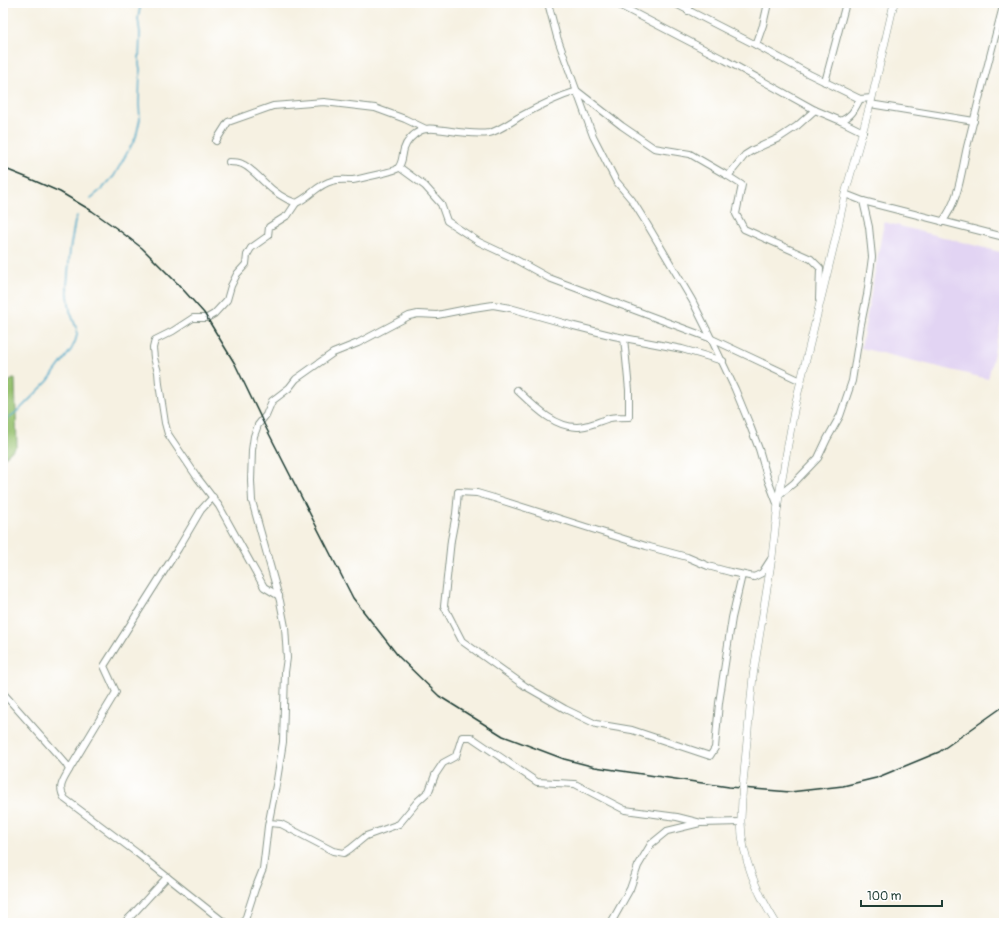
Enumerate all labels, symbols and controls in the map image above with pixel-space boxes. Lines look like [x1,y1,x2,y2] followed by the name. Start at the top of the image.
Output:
[861,882,942,908] scale bar
[867,889,902,904] text: 100 m

